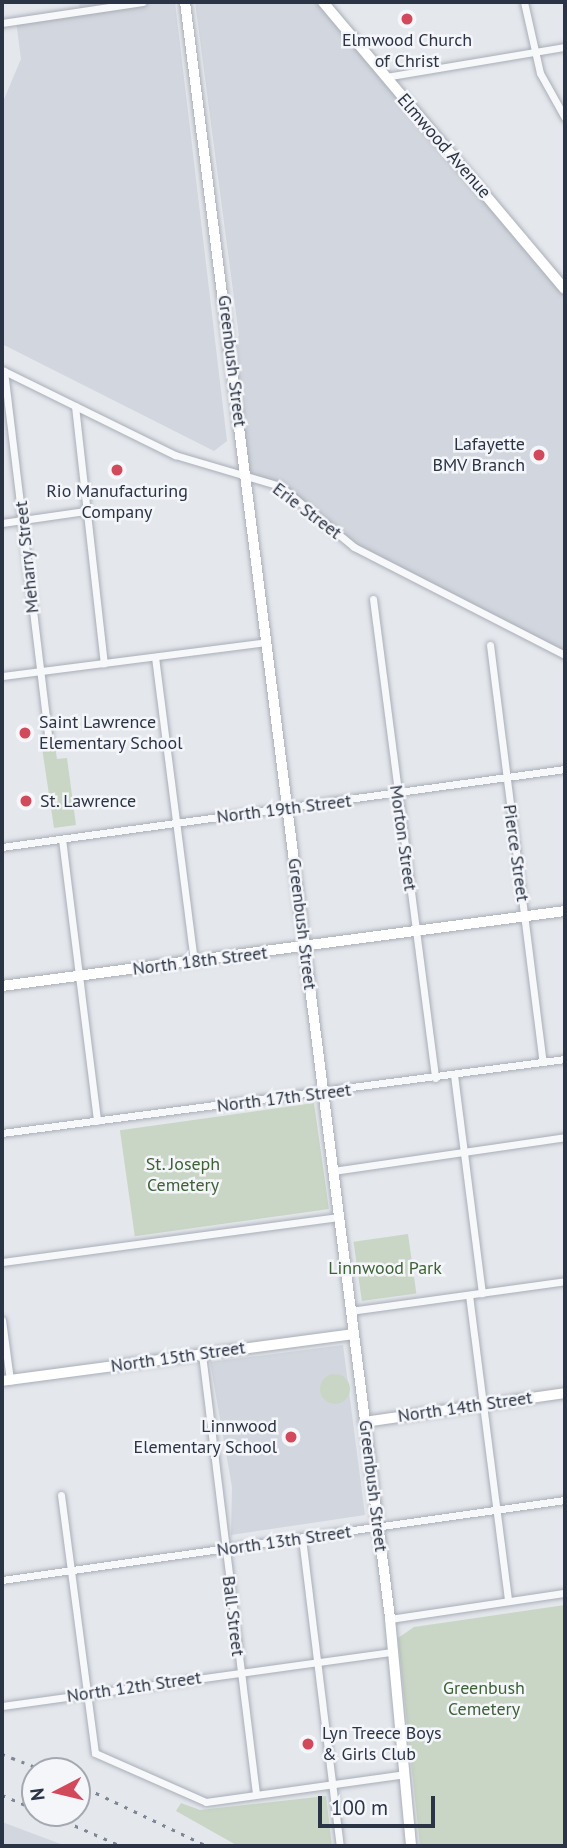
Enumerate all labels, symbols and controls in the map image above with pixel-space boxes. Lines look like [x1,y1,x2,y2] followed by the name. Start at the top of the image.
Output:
[399,11,415,27] marker: Elmwood Church of Christ
[342,30,472,72] place label: Elmwood Church of Christ
[392,89,496,203] street label: Elmwood Avenue
[213,294,251,428] street label: Greenbush Street
[432,434,525,476] place label: Lafayette BMV Branch
[531,447,547,463] marker: Lafayette BMV Branch
[109,462,125,478] marker: Rio Manufacturing Company
[268,478,346,544] street label: Erie Street
[46,481,188,524] place label: Rio Manufacturing Company
[10,499,44,615] street label: Meharry Street
[39,712,183,754] place label: Saint Lawrence Elementary School
[17,725,33,741] marker: Saint Lawrence Elementary School
[385,784,421,892] street label: Morton Street
[40,790,138,812] place label: St. Lawrence
[215,790,353,828] street label: North 19th Street
[18,793,34,809] marker: St. Lawrence
[499,803,533,903] street label: Pierce Street
[283,857,321,991] street label: Greenbush Street
[131,942,269,980] street label: North 18th Street
[216,1079,352,1117] street label: North 17th Street
[145,1154,221,1196] park label: St. Joseph Cemetery
[328,1257,442,1279] park label: Linnwood Park
[109,1337,247,1377] street label: North 15th Street
[396,1387,534,1427] street label: North 14th Street
[133,1416,277,1458] place label: Linnwood Elementary School
[354,1419,392,1553] street label: Greenbush Street
[283,1429,299,1445] marker: Linnwood Elementary School
[215,1521,353,1561] street label: North 13th Street
[217,1575,249,1657] street label: Ball Street
[65,1667,203,1707] street label: North 12th Street
[443,1678,525,1720] park label: Greenbush Cemetery
[322,1723,442,1766] place label: Lyn Treece Boys & Girls Club
[300,1736,316,1752] marker: Lyn Treece Boys & Girls Club
[21,1757,91,1827] north arrow
[322,1782,439,1826] scale bar
[24,1787,50,1802] text: N
[331,1794,388,1821] text: 100 m

